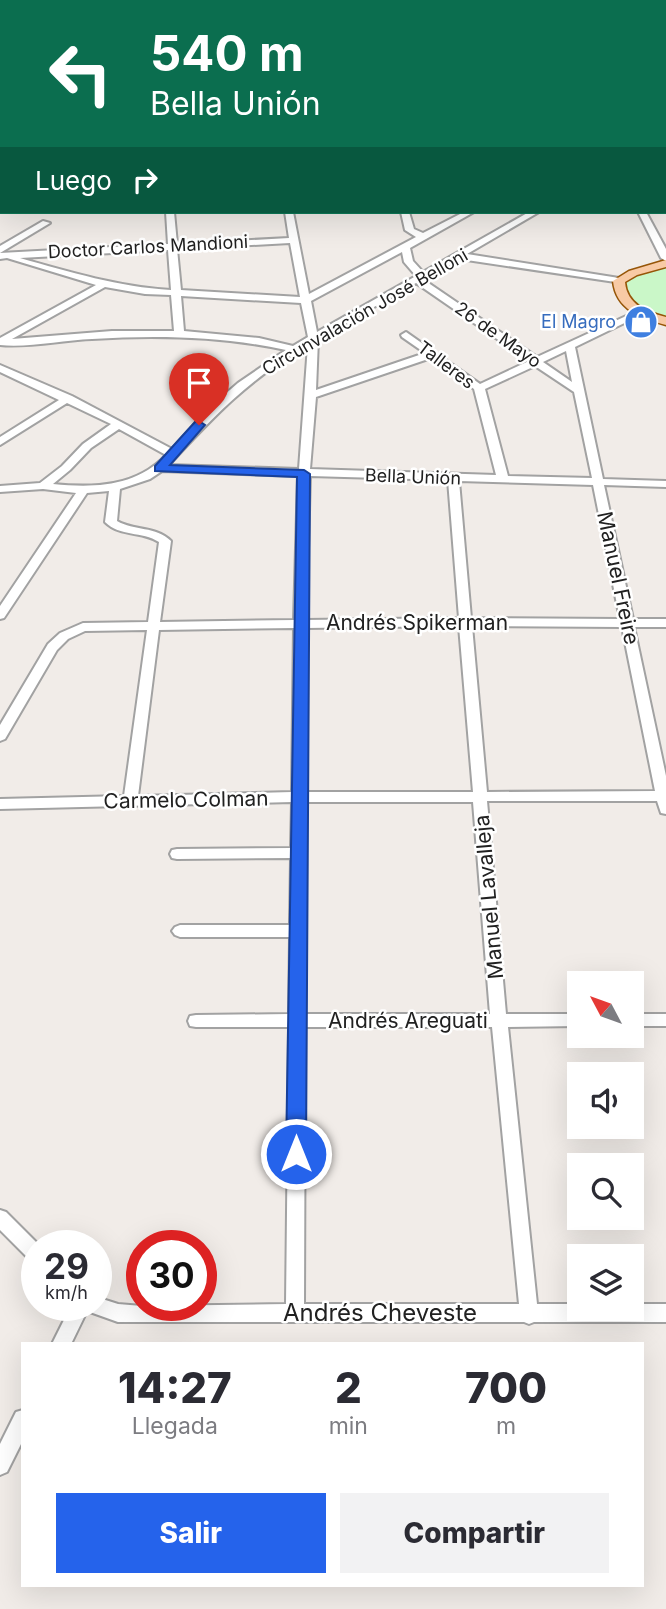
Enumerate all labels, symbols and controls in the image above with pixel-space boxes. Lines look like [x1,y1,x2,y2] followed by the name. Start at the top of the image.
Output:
[150,24,304,83] text: 540 m
[35,28,126,119] icon: left
[150,84,321,123] text: Bella Unión
[126,161,164,199] icon: right
[35,165,112,196] text: Luego
[47,231,249,262] street label: Doctor Carlos Mandioni
[258,244,471,379] street label: Circunvalación José Belloni
[451,297,545,372] street label: 26 de Mayo
[622,303,660,341] shop icon: El Magro
[541,311,616,332] place label: El Magro
[414,336,479,393] street label: Talleres
[169,353,229,425] pin
[180,364,218,402] icon: arrive
[365,464,461,489] street label: Bella Unión
[592,509,645,647] street label: Manuel Freire
[326,610,508,635] street label: Andrés Spikerman
[103,786,269,813] street label: Carmelo Colman
[469,814,508,980] street label: Manuel Lavalleja
[567,971,644,1048] north arrow
[567,971,644,1321] map controls
[328,1008,488,1033] street label: Andrés Areguati
[567,1062,644,1139] button: sound
[259,1117,333,1191] position arrow
[567,1153,644,1230] button: search
[126,1230,217,1321] speed limit sign: 30
[567,1244,644,1321] button: layers
[44,1245,89,1287] text: 29
[45,1282,88,1303] text: km/h
[283,1298,477,1327] street label: Andrés Cheveste
[118,1362,232,1413] text: 14:27
[335,1362,362,1413] text: 2
[465,1362,547,1413] text: 700
[132,1412,218,1440] text: Llegada
[329,1412,368,1440] text: min
[496,1412,516,1440] text: m
[56,1493,326,1573] button: Salir
[340,1493,609,1573] button: Compartir

